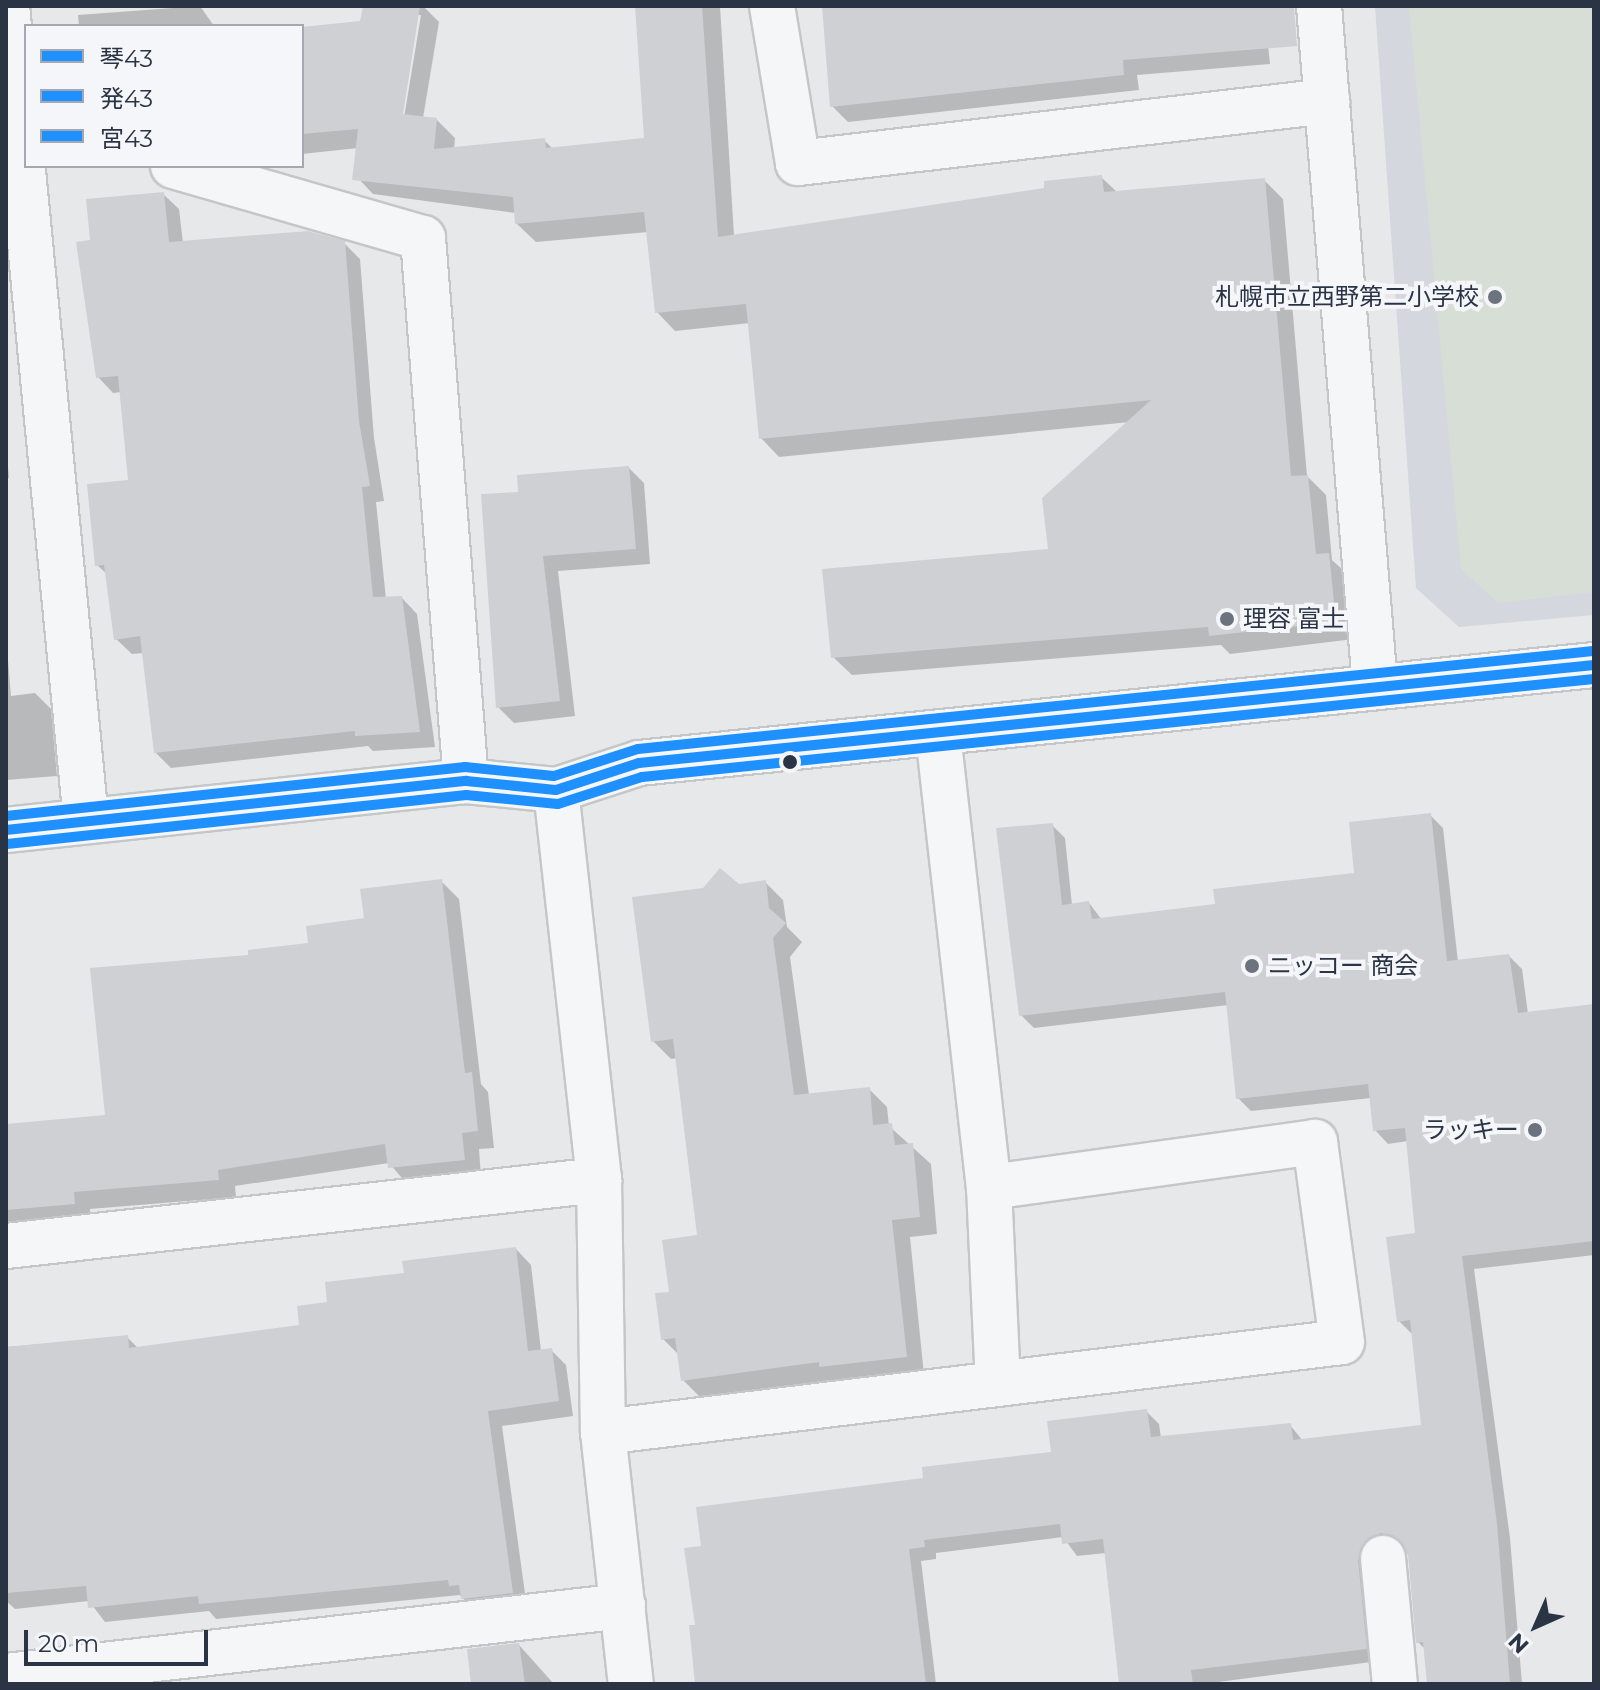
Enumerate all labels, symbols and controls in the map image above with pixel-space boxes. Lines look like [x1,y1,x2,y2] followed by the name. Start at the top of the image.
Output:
[24,24,304,168] legend
[100,44,153,73] text: 琴43
[100,84,153,113] text: 発43
[100,124,153,153] text: 宮43
[1215,283,1479,311] place label: 札幌市立西野第二小学校
[1486,288,1504,306] marker: 札幌市立西野第二小学校
[1243,605,1345,633] place label: 理容 富士
[1218,610,1236,628] marker: 理容 富士
[782,754,798,770] unlabelled marker
[1268,952,1418,980] place label: ニッコー 商会
[1243,957,1261,975] marker: ニッコー 商会
[1423,1116,1519,1144] place label: ラッキー
[1526,1121,1544,1139] marker: ラッキー
[1496,1586,1576,1666] north arrow
[28,1614,212,1664] scale bar
[1503,1627,1535,1659] text: N
[38,1629,99,1658] text: 20 m

